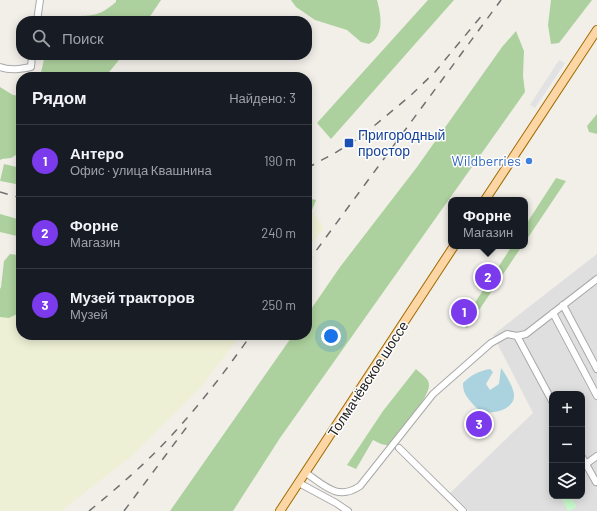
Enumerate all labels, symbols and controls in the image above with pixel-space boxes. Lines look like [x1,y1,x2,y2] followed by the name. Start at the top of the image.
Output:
[16,16,312,60] search box
[30,27,52,49] icon: search
[62,29,104,47] text: Поиск
[32,87,87,107] text: Рядом
[229,90,296,106] text: Найдено: 3
[358,126,445,159] place label: Пригородный простор
[343,137,355,149] marker: Пригородный простор
[70,144,124,162] text: Антеро
[451,152,521,169] place label: Wildberries
[43,153,47,169] text: 1
[264,153,296,169] text: 190 m
[524,156,534,166] marker: Wildberries
[70,162,212,178] text: Офис · улица Квашнина
[448,197,528,249] popup
[463,206,511,224] text: Форне
[70,216,119,234] text: Форне
[463,224,513,240] text: Магазин
[41,225,49,241] text: 2
[261,225,296,241] text: 240 m
[70,234,120,250] text: Магазин
[475,262,501,292] pin: 2
[70,288,195,306] text: Музей тракторов
[41,297,49,313] text: 3
[262,297,296,313] text: 250 m
[451,297,477,327] pin: 1
[70,306,108,322] text: Музей
[324,317,412,440] street label: Толмачёвское шоссе
[321,326,341,346] your location
[549,391,585,499] map controls
[549,391,585,427] button: +
[466,409,492,439] pin: 3
[549,427,585,463] button: −
[549,463,585,499] button: layers

